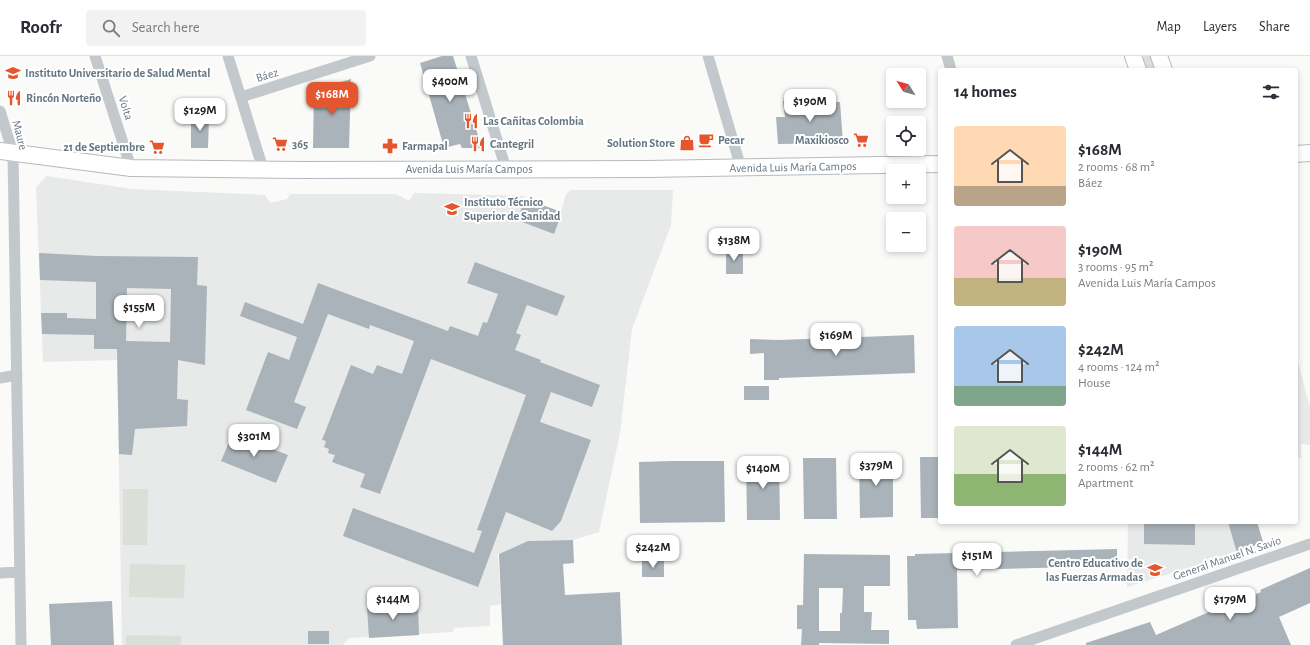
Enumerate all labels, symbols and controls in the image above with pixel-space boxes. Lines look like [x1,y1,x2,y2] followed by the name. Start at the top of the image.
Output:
[86,10,366,46] search box
[100,17,122,39] icon: search
[20,18,62,37] text: Roofr
[132,20,200,35] text: Search here
[1156,20,1181,34] text: Map
[1203,20,1237,34] text: Layers
[1259,20,1290,34] text: Share
[4,64,22,82] school or university icon: Instituto Universitario de Salud Mental
[255,66,280,84] street label: Báez
[25,67,210,79] place label: Instituto Universitario de Salud Mental
[886,68,926,108] north arrow
[886,68,926,252] map controls
[422,69,478,103] pin: $400M
[432,75,468,88] text: $400M
[1260,81,1282,103] icon: filters
[304,82,360,116] pin: $168M
[954,83,1017,100] text: 14 homes
[315,88,349,101] text: $168M
[5,89,23,107] restaurant icon: Rincón Norteño
[782,89,838,123] pin: $190M
[26,92,101,104] place label: Rincón Norteño
[117,95,136,122] street label: Volta
[793,95,827,108] text: $190M
[172,98,228,132] pin: $129M
[183,104,217,117] text: $129M
[462,112,480,130] restaurant icon: Las Cañitas Colombia
[483,115,584,127] place label: Las Cañitas Colombia
[886,116,926,156] button: locate
[10,119,30,151] street label: Maure
[697,131,715,149] cafe icon: Pecar
[852,131,870,149] supermarket icon: Maxikiosco
[678,134,696,152] shop icon: Solution Store
[718,134,745,146] place label: Pecar
[795,134,849,146] place label: Maxikiosco
[271,135,289,153] supermarket icon: 365
[469,135,487,153] restaurant icon: Cantegril
[381,137,399,155] pharmacy icon: Farmapal
[607,137,675,149] place label: Solution Store
[148,138,166,156] supermarket icon: 21 de Septiembre
[292,138,308,150] place label: 365
[490,138,534,150] place label: Cantegril
[402,140,448,152] place label: Farmapal
[63,141,145,153] place label: 21 de Septiembre
[1078,141,1122,158] text: $168M
[986,142,1034,190] icon: home
[729,160,857,174] street label: Avenida Luis María Campos
[1078,161,1155,174] text: 2 rooms · 68 m²
[405,163,533,175] street label: Avenida Luis María Campos
[886,164,926,204] button: +
[1078,177,1102,190] text: Báez
[464,196,561,222] place label: Instituto Técnico Superior de Sanidad
[443,200,461,218] school or university icon: Instituto Técnico Superior de Sanidad
[886,212,926,252] button: −
[706,228,762,262] pin: $138M
[718,234,750,247] text: $138M
[1078,241,1122,258] text: $190M
[986,242,1034,290] icon: home
[1078,261,1153,274] text: 3 rooms · 95 m²
[1078,277,1216,290] text: Avenida Luis María Campos
[111,295,167,329] pin: $155M
[123,301,155,314] text: $155M
[808,323,864,357] pin: $169M
[819,329,853,342] text: $169M
[1078,341,1124,358] text: $242M
[986,342,1034,390] icon: home
[1078,361,1159,374] text: 4 rooms · 124 m²
[1078,377,1110,390] text: House
[226,424,282,458] pin: $301M
[237,430,271,443] text: $301M
[1078,441,1122,458] text: $144M
[986,442,1034,490] icon: home
[848,453,904,487] pin: $379M
[735,456,791,490] pin: $140M
[859,459,893,472] text: $379M
[1078,461,1154,474] text: 2 rooms · 62 m²
[746,462,780,475] text: $140M
[1078,477,1133,490] text: Apartment
[1171,534,1283,582] street label: General Manuel N. Savio
[625,535,681,569] pin: $242M
[636,541,671,554] text: $242M
[949,543,1005,577] pin: $151M
[961,549,993,562] text: $151M
[1046,557,1143,583] place label: Centro Educativo de las Fuerzas Armadas
[1146,561,1164,579] school or university icon: Centro Educativo de las Fuerzas Armadas
[365,587,421,621] pin: $144M
[1202,587,1258,621] pin: $179M
[376,593,410,606] text: $144M
[1214,593,1246,606] text: $179M

